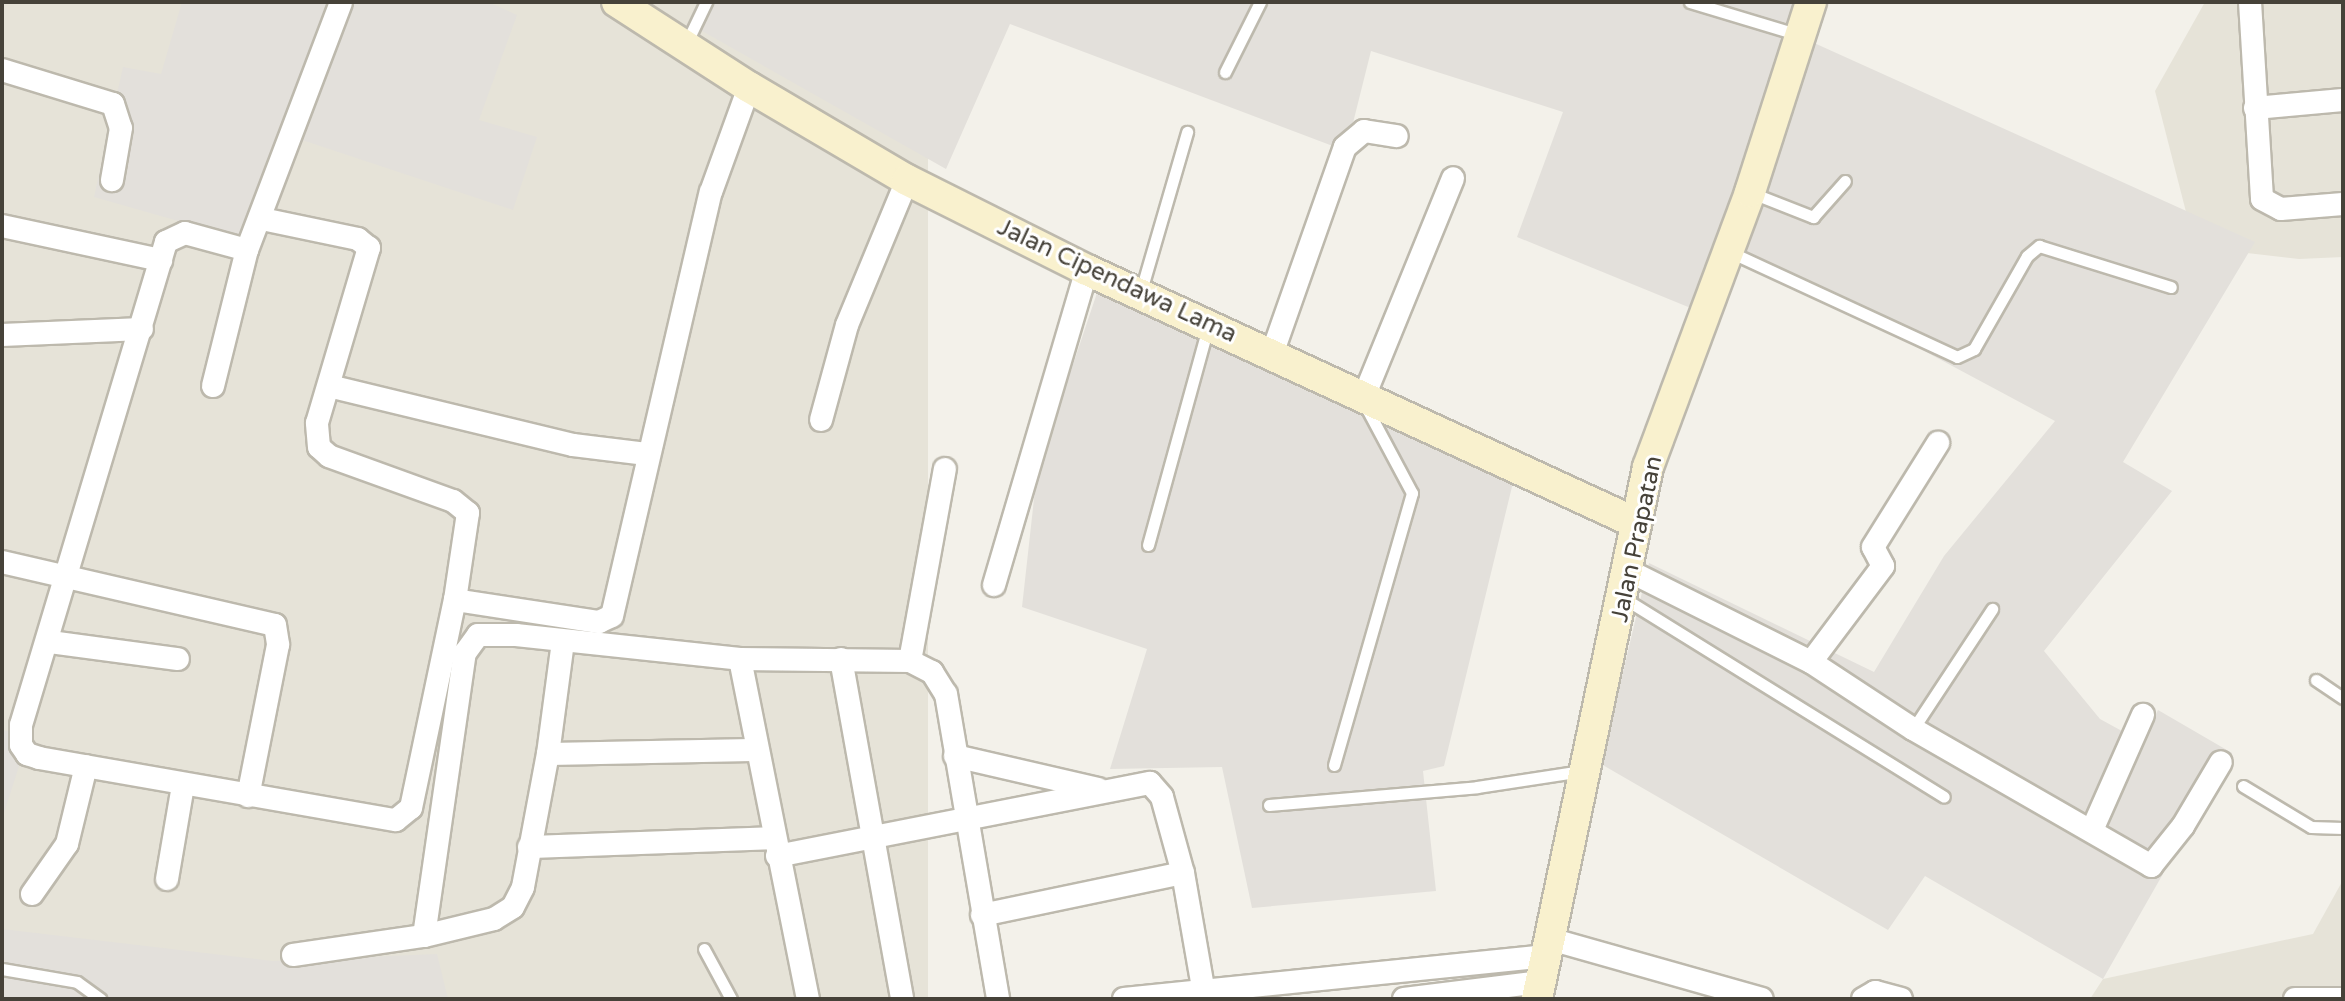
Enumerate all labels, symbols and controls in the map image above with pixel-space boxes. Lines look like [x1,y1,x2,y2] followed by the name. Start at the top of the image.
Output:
[993,213,1241,349] street label: Jalan Cipendawa Lama
[1605,453,1669,625] street label: Jalan Prapatan

